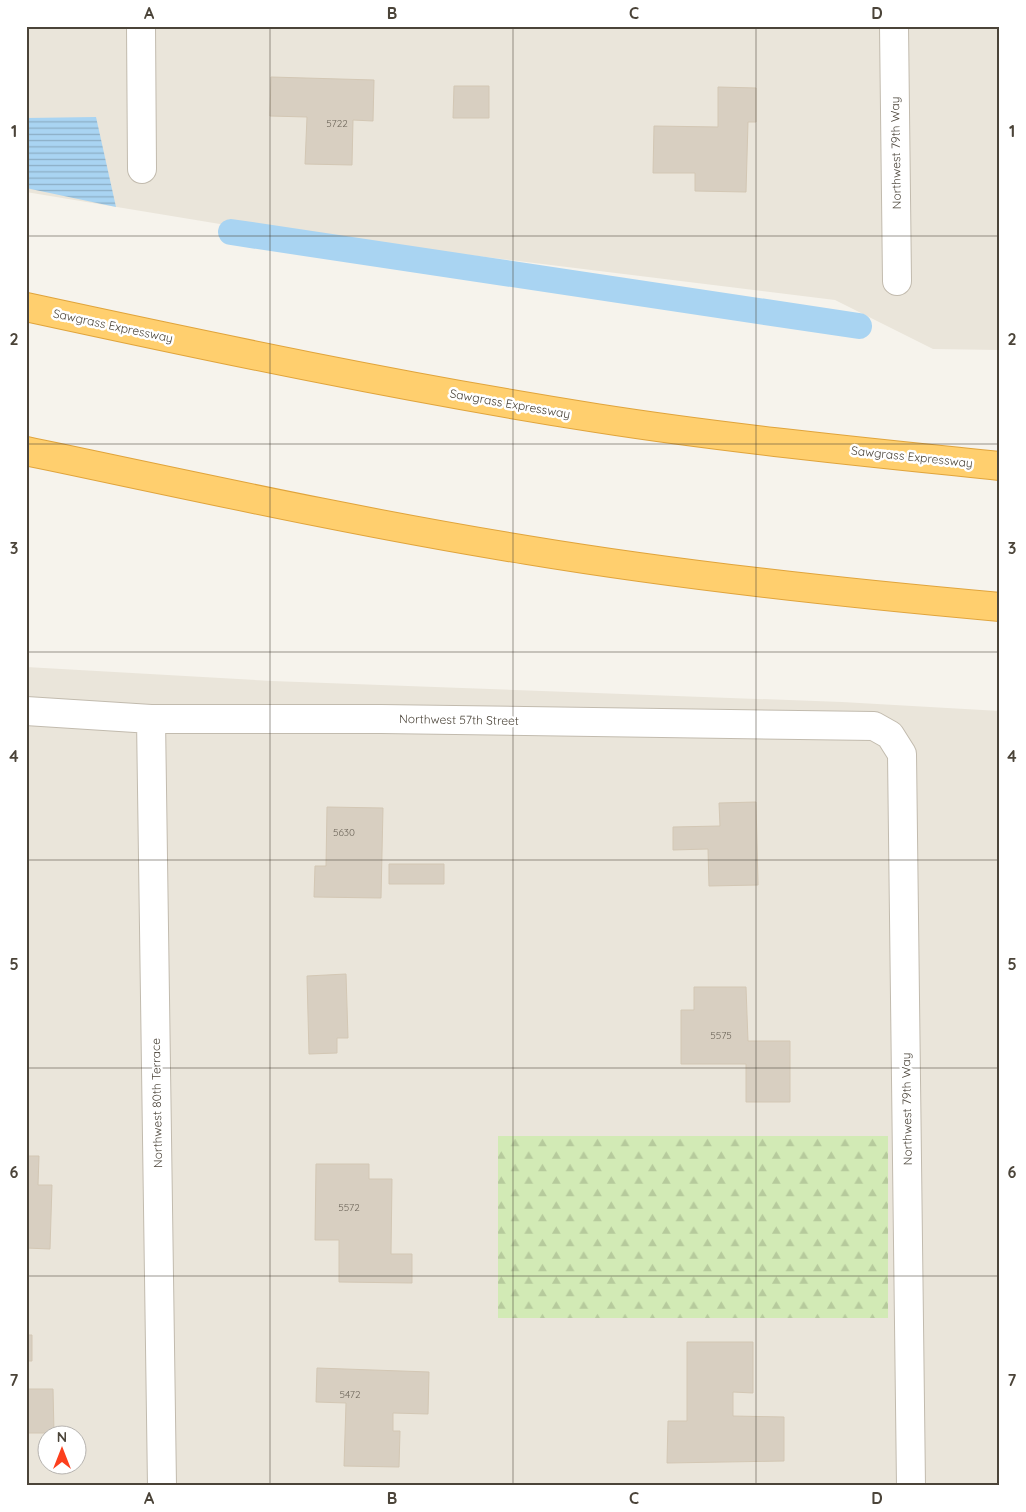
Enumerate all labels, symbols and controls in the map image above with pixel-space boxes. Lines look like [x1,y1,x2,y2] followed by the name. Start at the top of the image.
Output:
[144,3,155,23] text: A
[387,3,397,23] text: B
[629,3,639,23] text: C
[871,3,883,23] text: D
[887,96,904,210] street label: Northwest 79th Way
[326,117,348,130] house number: 5722
[11,121,17,141] text: 1
[1009,121,1015,141] text: 1
[52,305,174,346] street label: Sawgrass Expressway
[9,329,19,349] text: 2
[1007,329,1017,349] text: 2
[449,386,572,422] street label: Sawgrass Expressway
[851,443,974,470] street label: Sawgrass Expressway
[10,538,18,558] text: 3
[1008,538,1016,558] text: 3
[399,711,519,728] street label: Northwest 57th Street
[9,746,19,766] text: 4
[1007,746,1017,766] text: 4
[333,826,355,839] house number: 5630
[9,954,19,974] text: 5
[1007,954,1017,974] text: 5
[710,1029,732,1042] house number: 5575
[148,1038,165,1168] street label: Northwest 80th Terrace
[898,1052,915,1166] street label: Northwest 79th Way
[10,1162,19,1182] text: 6
[1008,1162,1017,1182] text: 6
[338,1201,360,1214] house number: 5572
[10,1370,19,1390] text: 7
[1008,1370,1017,1390] text: 7
[339,1388,361,1401] house number: 5472
[38,1424,88,1474] north arrow
[57,1428,67,1446] text: N
[144,1488,155,1508] text: A
[387,1488,397,1508] text: B
[629,1488,639,1508] text: C
[871,1488,883,1508] text: D

